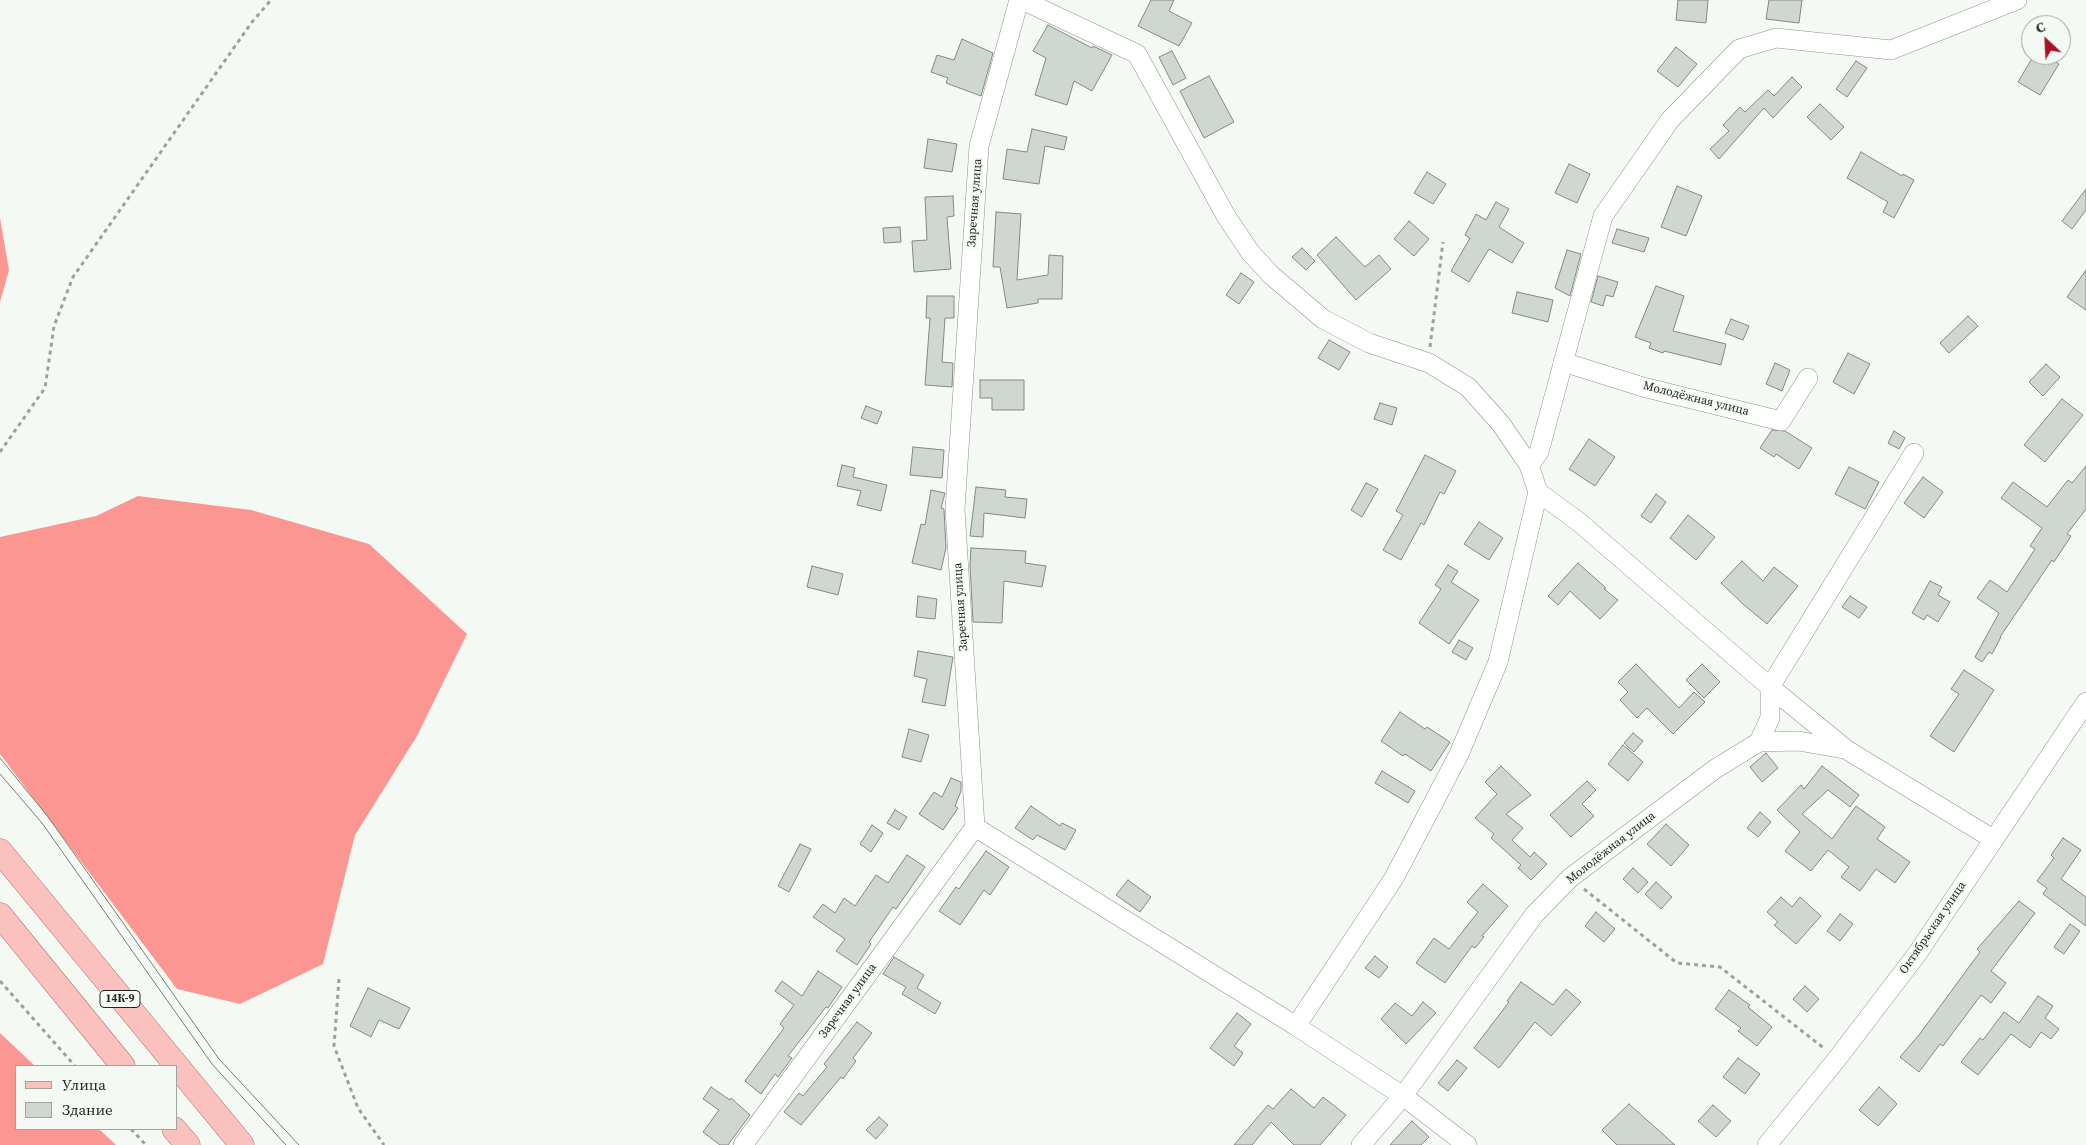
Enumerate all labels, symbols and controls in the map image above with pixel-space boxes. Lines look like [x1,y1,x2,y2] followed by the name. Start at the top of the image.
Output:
[2021,15,2071,65] north arrow
[2032,16,2048,38] text: С
[965,158,985,248] street label: Заречная улица
[1641,379,1751,419] street label: Молодёжная улица
[951,562,971,652] street label: Заречная улица
[1564,809,1658,887] street label: Молодёжная улица
[1897,879,1969,977] street label: Октябрьская улица
[816,961,880,1041] street label: Заречная улица
[100,991,140,1008] road number: 14К-9
[15,1065,178,1130] legend
[62,1074,106,1095] text: Улица
[62,1099,113,1120] text: Здание

